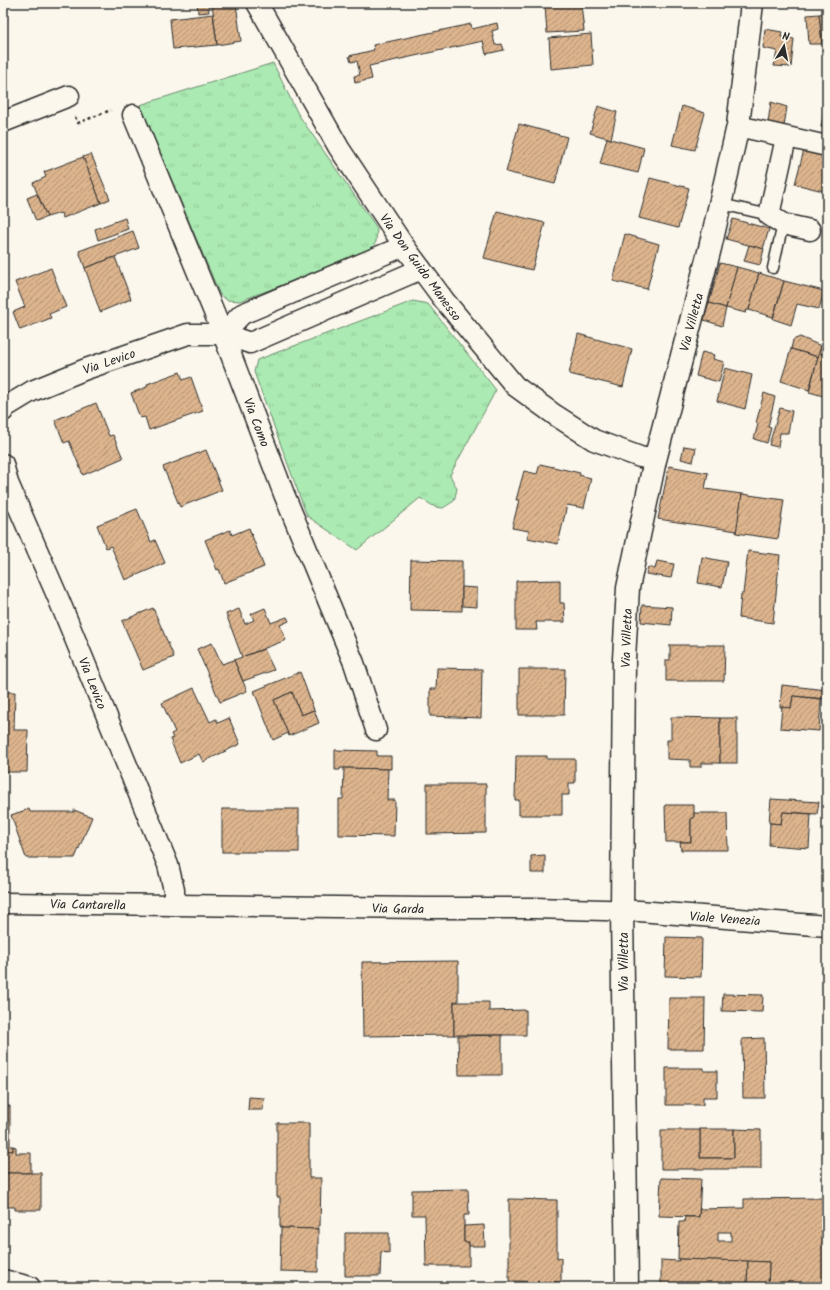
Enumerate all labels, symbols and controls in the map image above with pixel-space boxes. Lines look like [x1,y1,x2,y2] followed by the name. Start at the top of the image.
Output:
[764,26,804,66] north arrow
[781,28,791,47] text: N
[373,210,466,326] street label: Via Don Guido Manesso
[675,291,710,354] street label: Via Villetta
[80,344,139,381] street label: Via Levico
[237,395,275,450] street label: Via Como
[616,608,639,668] street label: Via Villetta
[72,654,112,713] street label: Via Levico
[50,894,126,917] street label: Via Cantarella
[372,899,424,920] street label: Via Garda
[689,907,761,932] street label: Viale Venezia
[614,932,635,992] street label: Via Villetta

